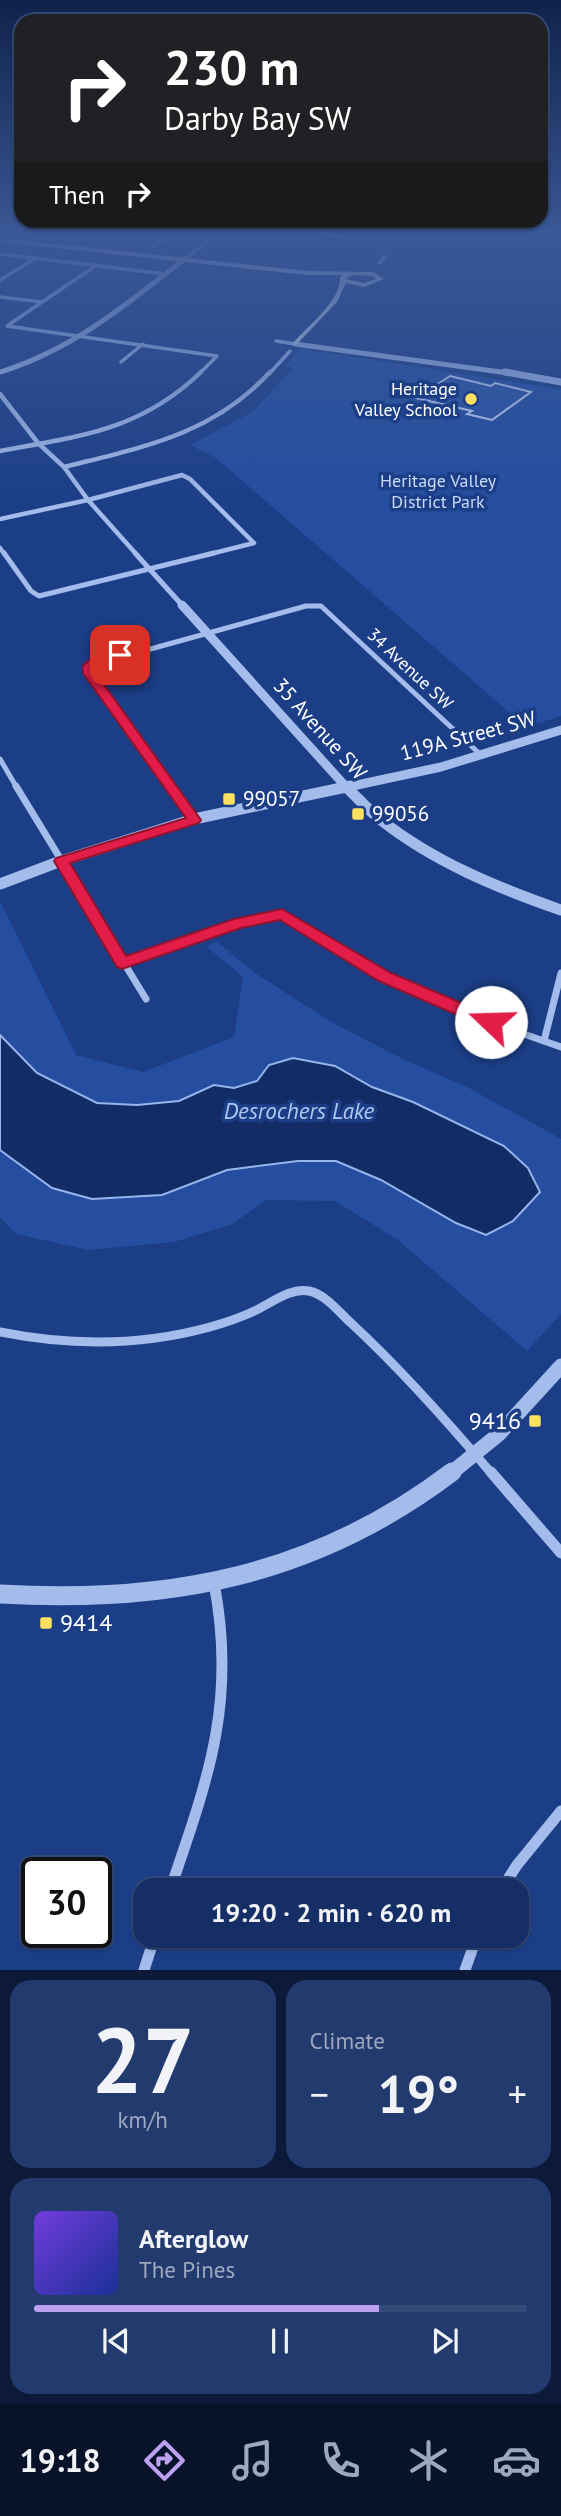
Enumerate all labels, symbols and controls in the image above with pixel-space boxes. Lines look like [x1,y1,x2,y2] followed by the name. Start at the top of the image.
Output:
[164,35,299,99] text: 230 m
[49,42,140,133] icon: right
[164,97,351,139] text: Darby Bay SW
[119,175,157,213] icon: right
[49,178,105,211] text: Then
[354,377,458,421] place label: Heritage Valley School
[463,391,479,407] marker: Heritage Valley School
[380,469,497,513] park label: Heritage Valley District Park
[363,623,458,714] street label: 34 Avenue SW
[90,625,150,685] pin
[101,636,139,674] icon: arrive
[268,672,373,786] street label: 35 Avenue SW
[397,704,539,767] street label: 119A Street SW
[243,785,300,812] place label: 99057
[221,791,237,807] marker: 99057
[372,800,429,827] place label: 99056
[350,806,366,822] marker: 99056
[454,985,528,1059] position arrow
[224,1096,375,1125] water label: Desrochers Lake
[469,1405,521,1436] place label: 9416
[527,1413,543,1429] marker: 9416
[60,1607,112,1638] place label: 9414
[38,1615,54,1631] marker: 9414
[21,1857,112,1948] speed limit sign: 30
[211,1896,451,1929] text: 19:20 · 2 min · 620 m
[91,2000,194,2118] text: 27
[310,2026,385,2055] text: Climate
[377,2060,459,2127] text: 19°
[310,2069,329,2118] text: −
[508,2069,527,2118] text: +
[118,2105,168,2134] text: km/h
[139,2222,248,2255] text: Afterglow
[139,2255,235,2284] text: The Pines
[97,2322,135,2360] icon: previous
[261,2322,299,2360] icon: pause
[426,2322,464,2360] icon: next
[140,2436,189,2485] icon: directions
[228,2436,277,2485] icon: music
[316,2436,365,2485] icon: phone
[404,2436,453,2485] icon: climate
[492,2436,541,2485] icon: car
[20,2439,101,2481] text: 19:18

